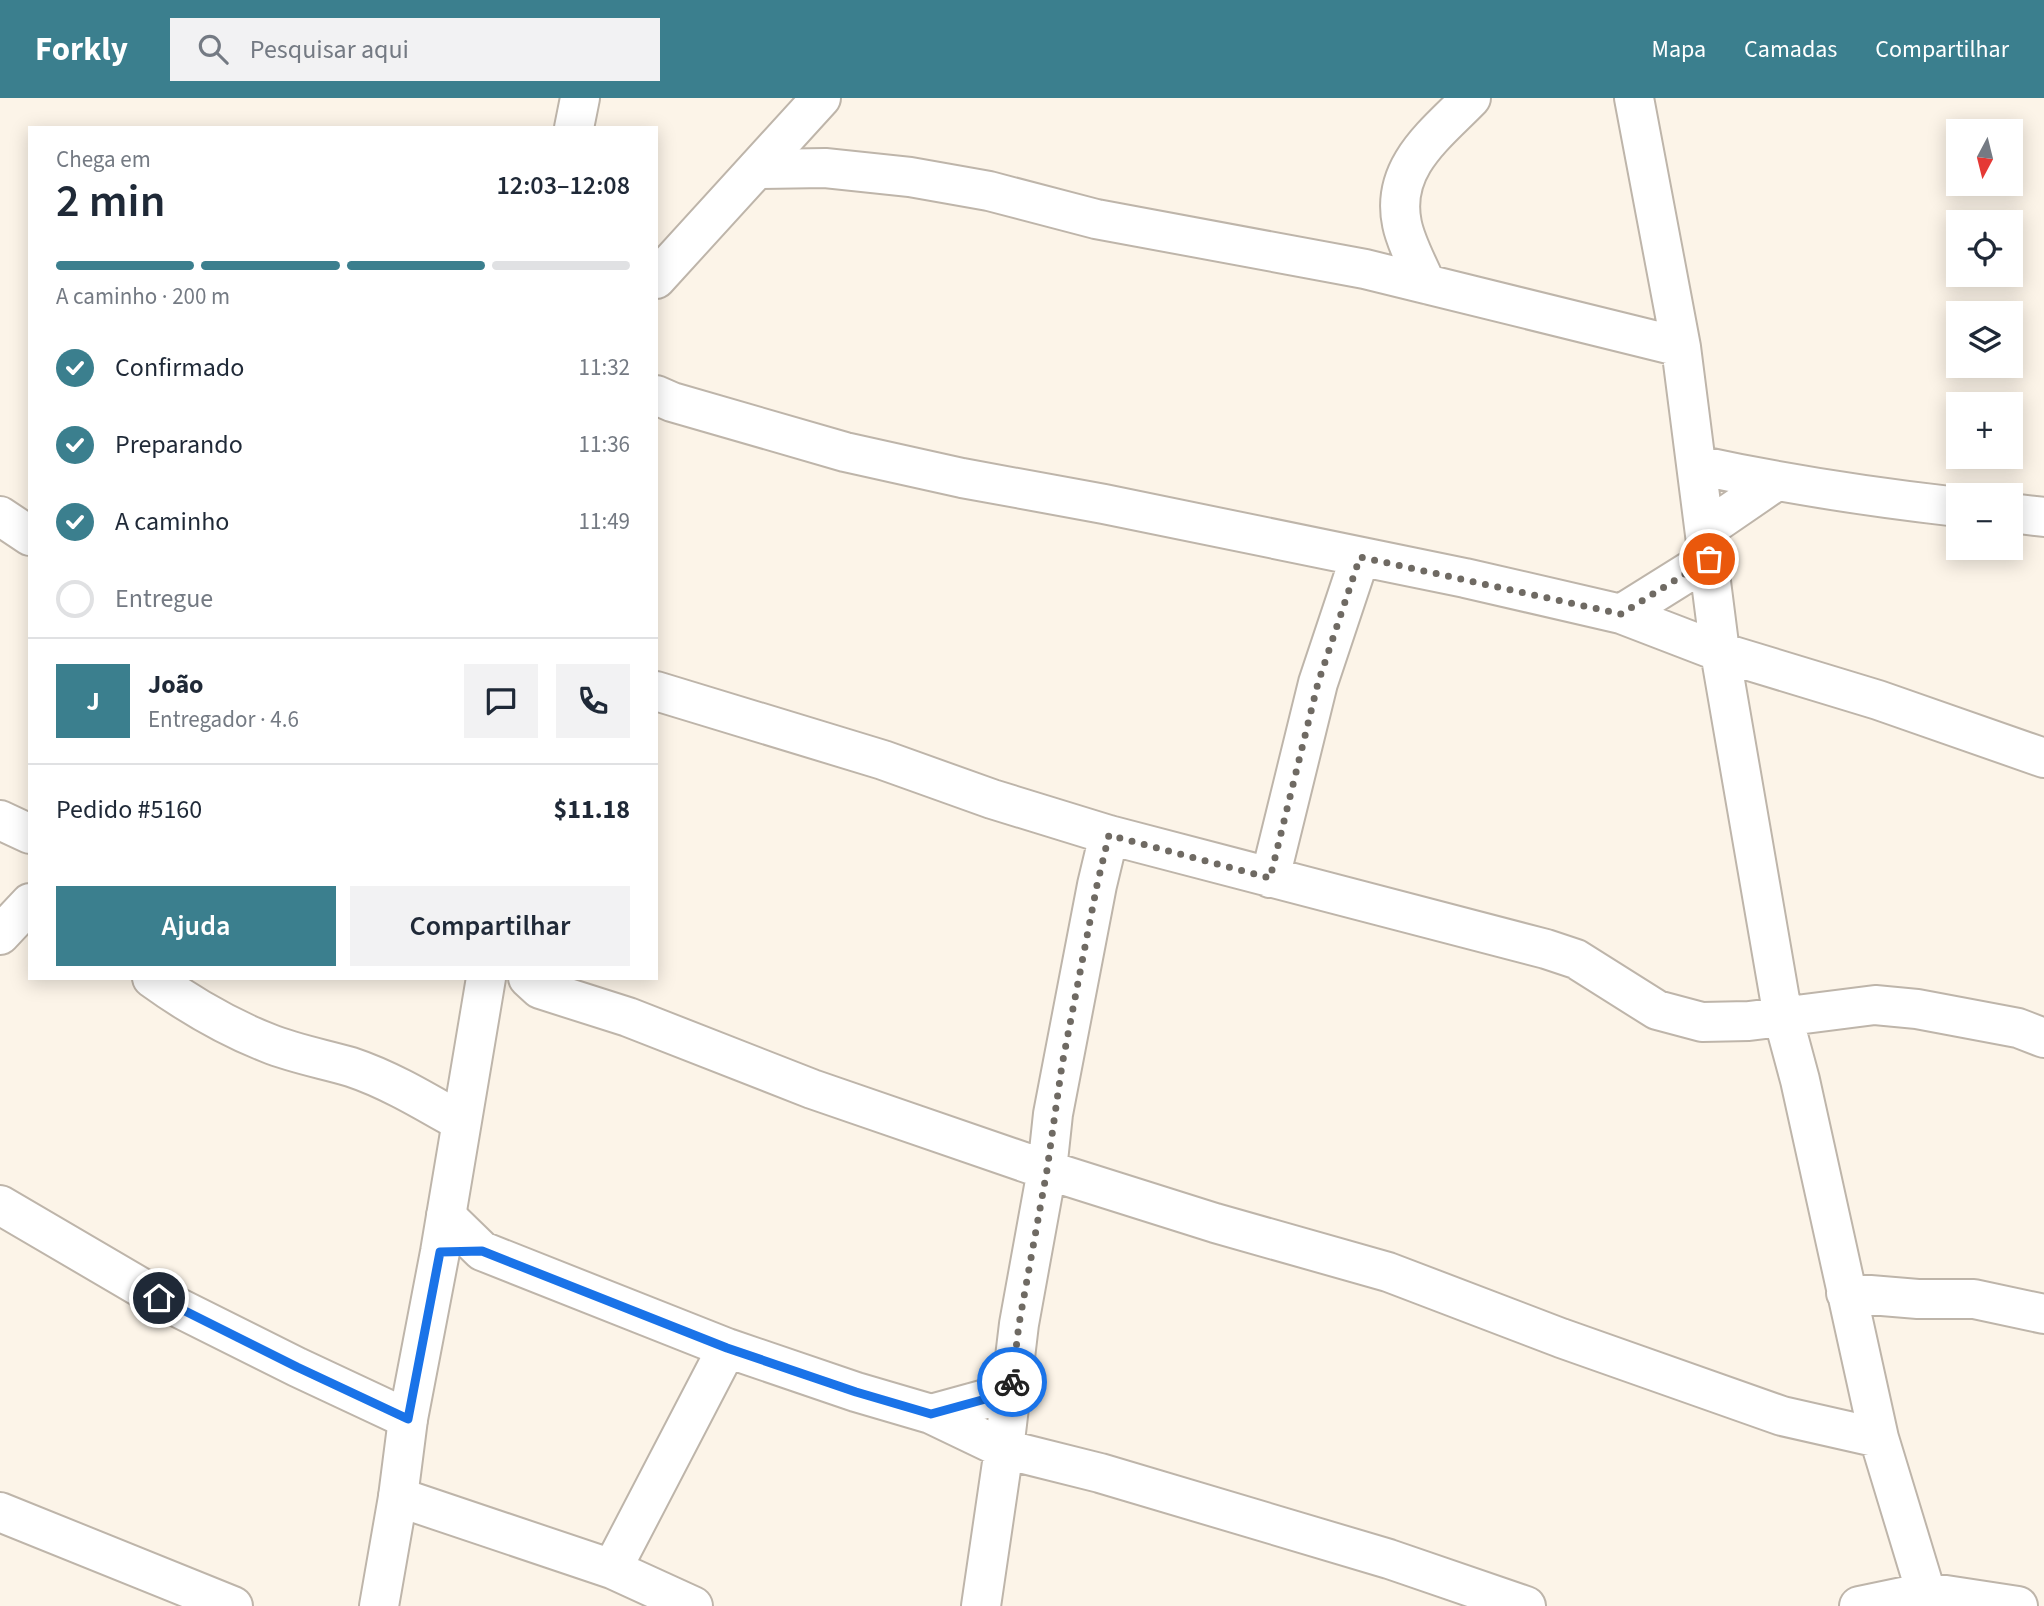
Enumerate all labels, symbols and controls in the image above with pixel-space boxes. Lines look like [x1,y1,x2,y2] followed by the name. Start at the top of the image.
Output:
[170,18,660,81] search box
[35,26,128,73] text: Forkly
[194,30,232,68] icon: search
[250,31,409,68] text: Pesquisar aqui
[1651,32,1706,67] text: Mapa
[1744,32,1837,67] text: Camadas
[1875,32,2009,67] text: Compartilhar
[1946,119,2023,196] north arrow
[1946,119,2023,560] map controls
[56,143,151,176] text: Chega em
[497,167,630,204] text: 12:03–12:08
[56,169,165,234] text: 2 min
[1946,210,2023,287] button: locate
[56,280,230,313] text: A caminho · 200 m
[1946,301,2023,378] button: layers
[56,349,94,387] icon: check
[115,349,244,386] text: Confirmado
[579,351,630,384] text: 11:32
[1946,392,2023,469] button: +
[56,426,94,464] icon: check
[115,426,243,463] text: Preparando
[579,428,630,461] text: 11:36
[1946,483,2023,560] button: −
[56,503,94,541] icon: check
[115,503,229,540] text: A caminho
[579,505,630,538] text: 11:49
[1679,529,1739,589] pin
[1690,540,1728,578] icon: bag
[115,580,213,617] text: Entregue
[464,664,538,738] button: chat
[556,664,630,738] button: phone
[148,666,204,703] text: João
[86,683,100,720] text: J
[148,703,299,736] text: Entregador · 4.6
[56,791,202,828] text: Pedido #5160
[554,791,630,828] text: $11.18
[56,886,336,966] button: Ajuda
[350,886,630,966] button: Compartilhar
[129,1268,189,1328] pin
[140,1279,178,1317] icon: home
[977,1347,1047,1417] courier
[993,1363,1031,1401] icon: bike

